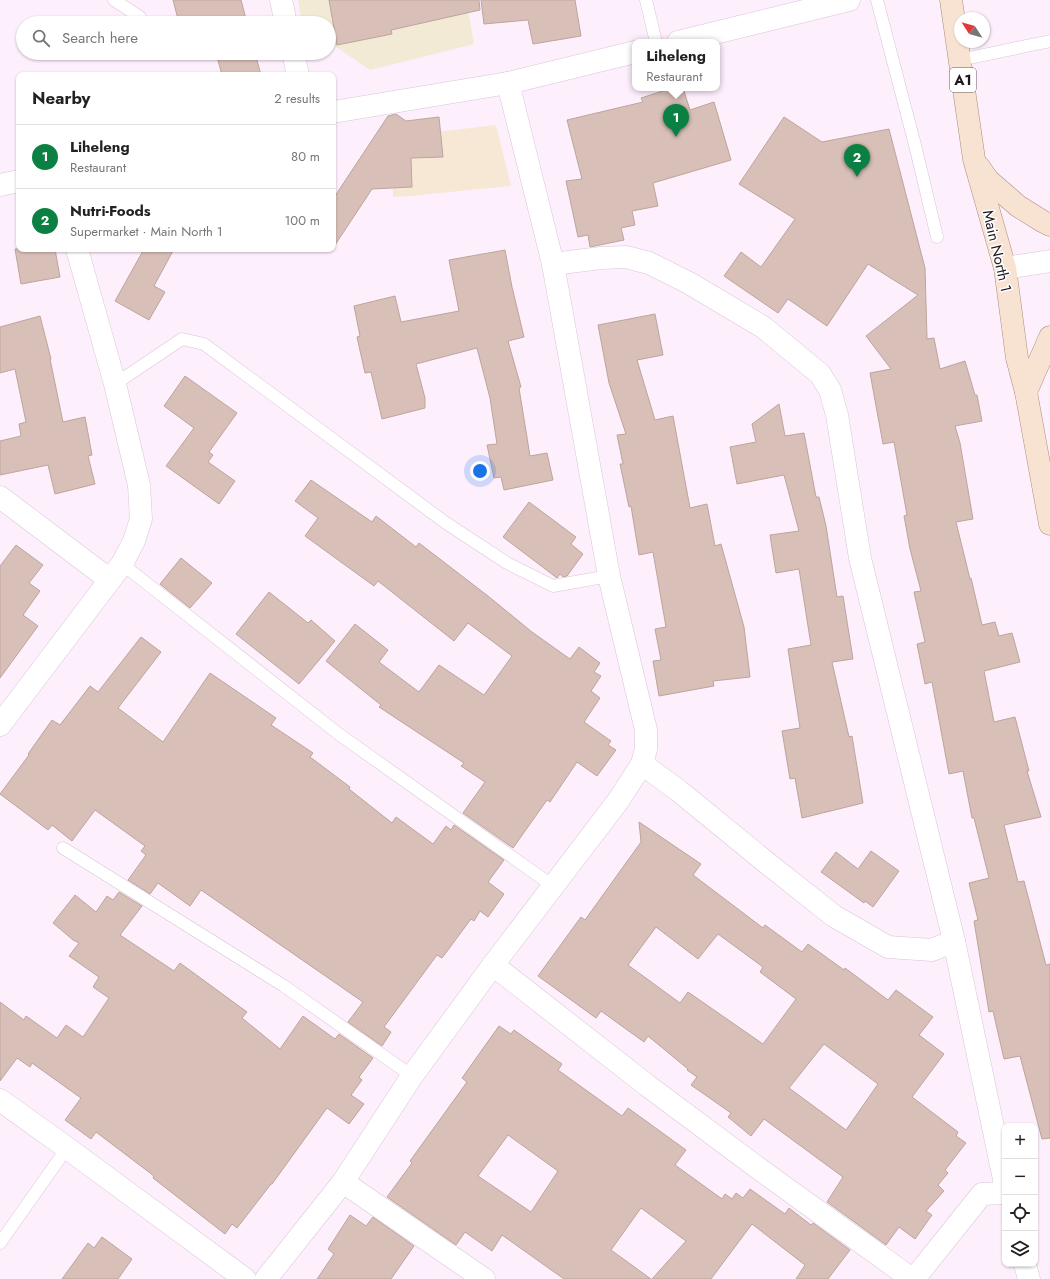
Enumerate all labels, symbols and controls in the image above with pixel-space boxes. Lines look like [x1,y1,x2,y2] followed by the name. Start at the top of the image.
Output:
[954,12,990,48] north arrow
[16,16,336,60] search box
[30,27,52,49] icon: search
[62,27,138,49] text: Search here
[632,39,720,91] popup
[646,45,706,67] text: Liheleng
[646,67,702,86] text: Restaurant
[950,68,976,92] road number: A1
[32,86,90,110] text: Nearby
[274,89,320,108] text: 2 results
[663,104,689,137] pin: 1
[70,136,130,158] text: Liheleng
[844,144,870,177] pin: 2
[42,147,48,166] text: 1
[291,147,320,166] text: 80 m
[70,158,126,177] text: Restaurant
[70,200,151,222] text: Nutri-Foods
[977,208,1017,294] street label: Main North 1
[41,211,49,230] text: 2
[285,211,320,230] text: 100 m
[70,222,223,241] text: Supermarket · Main North 1
[470,461,490,481] your location
[1002,1123,1038,1267] map controls
[1002,1123,1038,1159] button: +
[1002,1159,1038,1195] button: −
[1002,1195,1038,1231] button: locate
[1002,1231,1038,1267] button: layers

